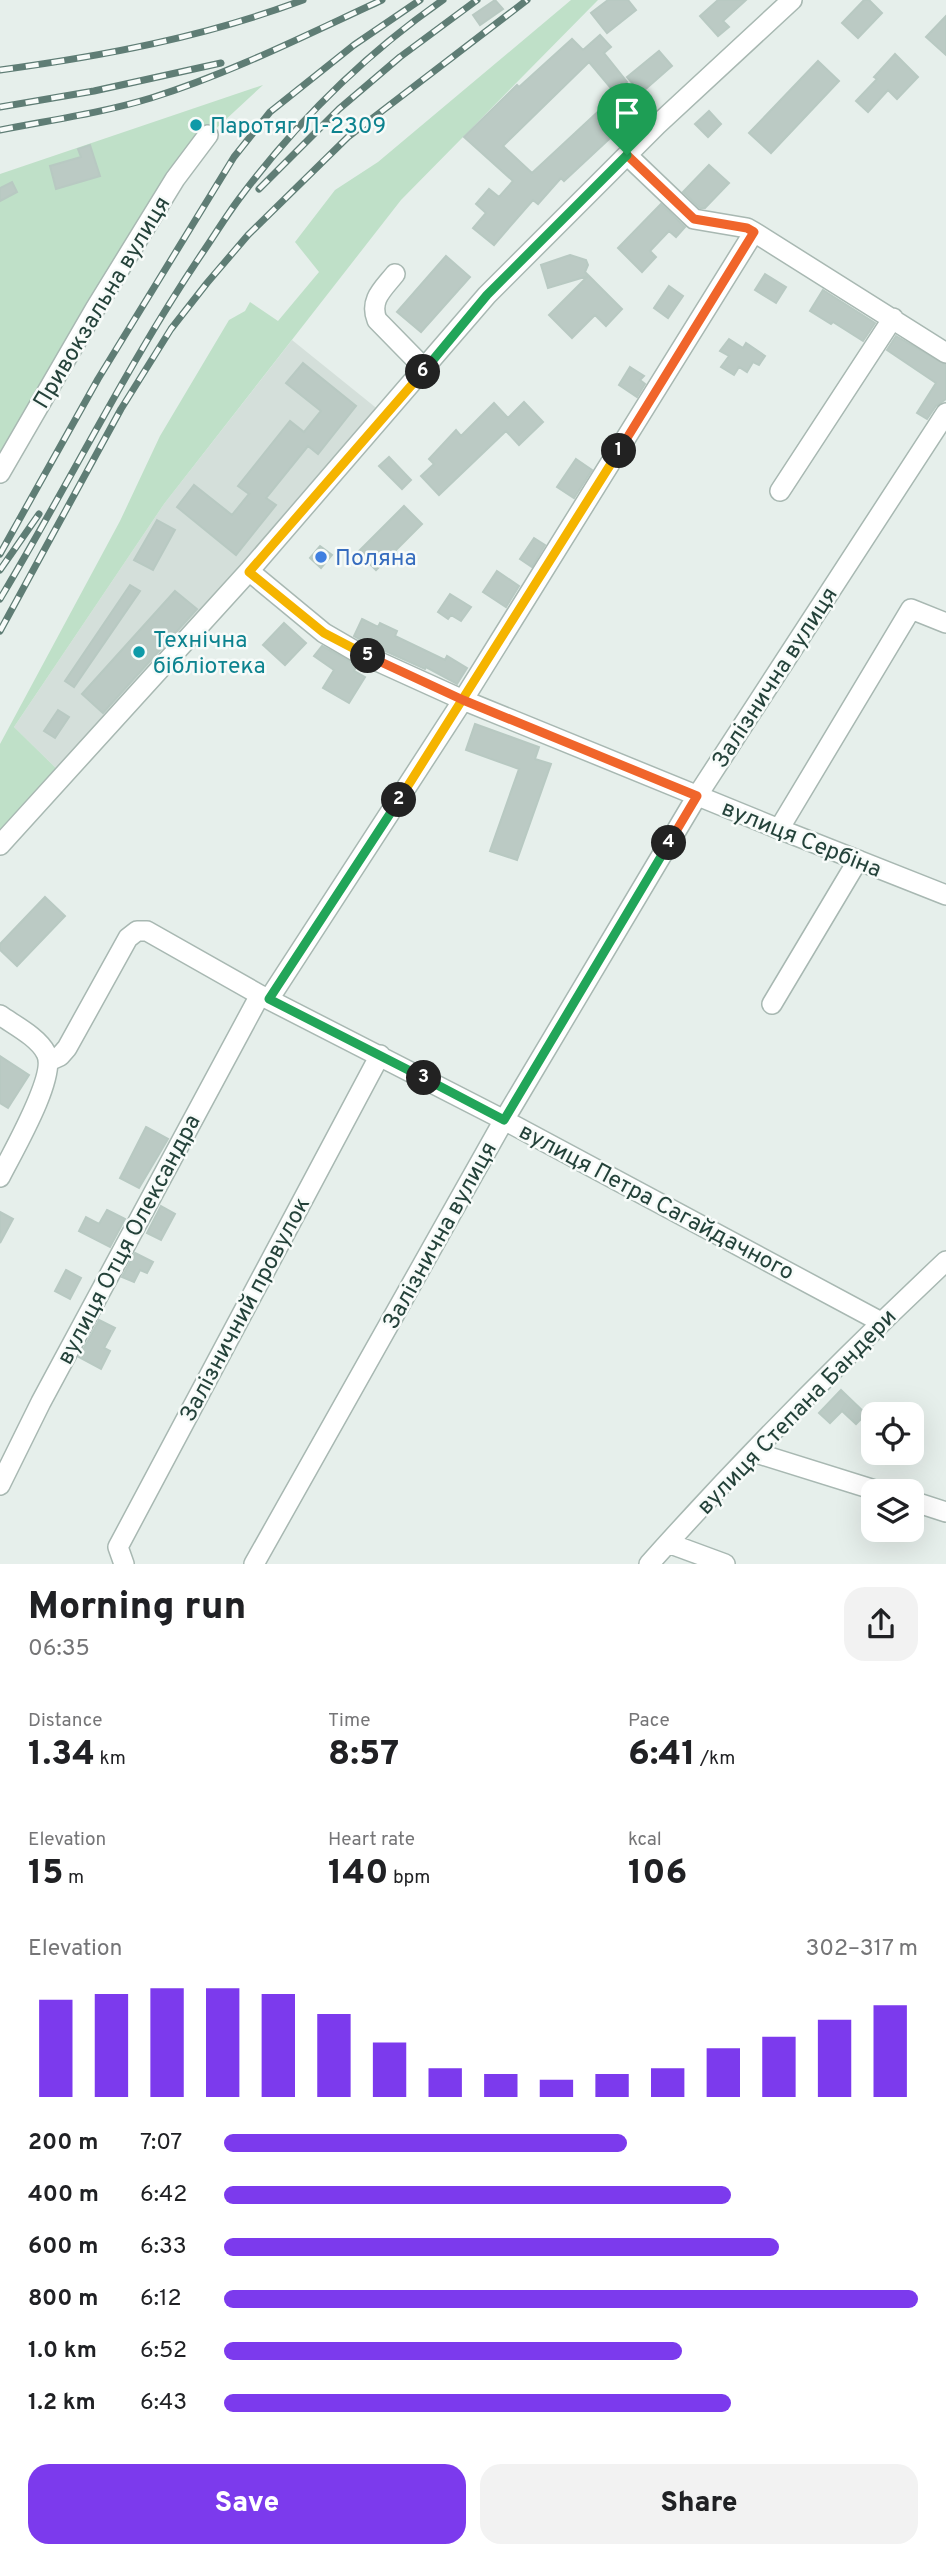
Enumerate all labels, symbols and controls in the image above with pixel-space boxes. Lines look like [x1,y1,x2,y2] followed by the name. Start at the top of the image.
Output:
[597,83,657,155] pin
[608,94,646,132] icon: arrive
[210,113,386,142] place label: Паротяг Л-2309
[188,117,204,133] marker: Паротяг Л-2309
[28,192,178,415] street label: Привокзальна вулиця
[406,354,440,390] pin: 6
[417,359,428,383] text: 6
[602,434,636,468] pin: 1
[615,438,622,462] text: 1
[335,545,417,574] place label: Поляна
[313,549,329,565] marker: Поляна
[707,582,846,774] street label: Залізнична вулиця
[153,627,266,682] place label: Технічна бібліотека
[350,638,386,674] pin: 5
[362,643,373,667] text: 5
[131,644,147,660] marker: Технічна бібліотека
[382,782,416,818] pin: 2
[393,787,404,811] text: 2
[717,795,885,886] street label: вулиця Сербіна
[652,826,686,860] pin: 4
[662,830,675,854] text: 4
[406,1060,442,1096] pin: 3
[418,1065,429,1089] text: 3
[52,1110,208,1370] street label: вулиця Отця Олександра
[513,1118,798,1288] street label: вулиця Петра Сагайдачного
[378,1137,505,1335] street label: Залізнична вулиця
[175,1193,318,1428] street label: Залізничний провулок
[692,1304,904,1522] street label: вулиця Степана Бандери
[861,1402,924,1542] map controls
[861,1402,924,1465] button: locate
[861,1479,924,1542] button: layers
[28,1584,246,1633] text: Morning run
[844,1587,918,1661] button: share
[28,1635,90,1664] text: 06:35
[28,1709,103,1733] text: Distance
[328,1709,371,1733] text: Time
[628,1709,670,1733] text: Pace
[28,1733,95,1777] text: 1.34
[328,1733,399,1777] text: 8:57
[628,1733,695,1777] text: 6:41
[95,1747,126,1771] text: km
[695,1747,735,1771] text: /km
[28,1828,106,1852] text: Elevation
[328,1828,415,1852] text: Heart rate
[628,1828,662,1852] text: kcal
[28,1852,64,1896] text: 15
[328,1852,389,1896] text: 140
[628,1852,687,1896] text: 106
[64,1866,84,1890] text: m
[389,1866,430,1890] text: bpm
[28,1935,123,1964] text: Elevation
[806,1935,918,1964] text: 302–317 m
[28,2129,98,2158] text: 200 m
[140,2129,182,2158] text: 7:07
[28,2181,99,2210] text: 400 m
[140,2181,187,2210] text: 6:42
[28,2233,98,2262] text: 600 m
[140,2233,187,2262] text: 6:33
[28,2285,98,2314] text: 800 m
[140,2285,182,2314] text: 6:12
[28,2337,97,2366] text: 1.0 km
[140,2337,187,2366] text: 6:52
[28,2389,96,2418] text: 1.2 km
[140,2389,187,2418] text: 6:43
[28,2464,466,2544] button: Save
[480,2464,918,2544] button: Share

